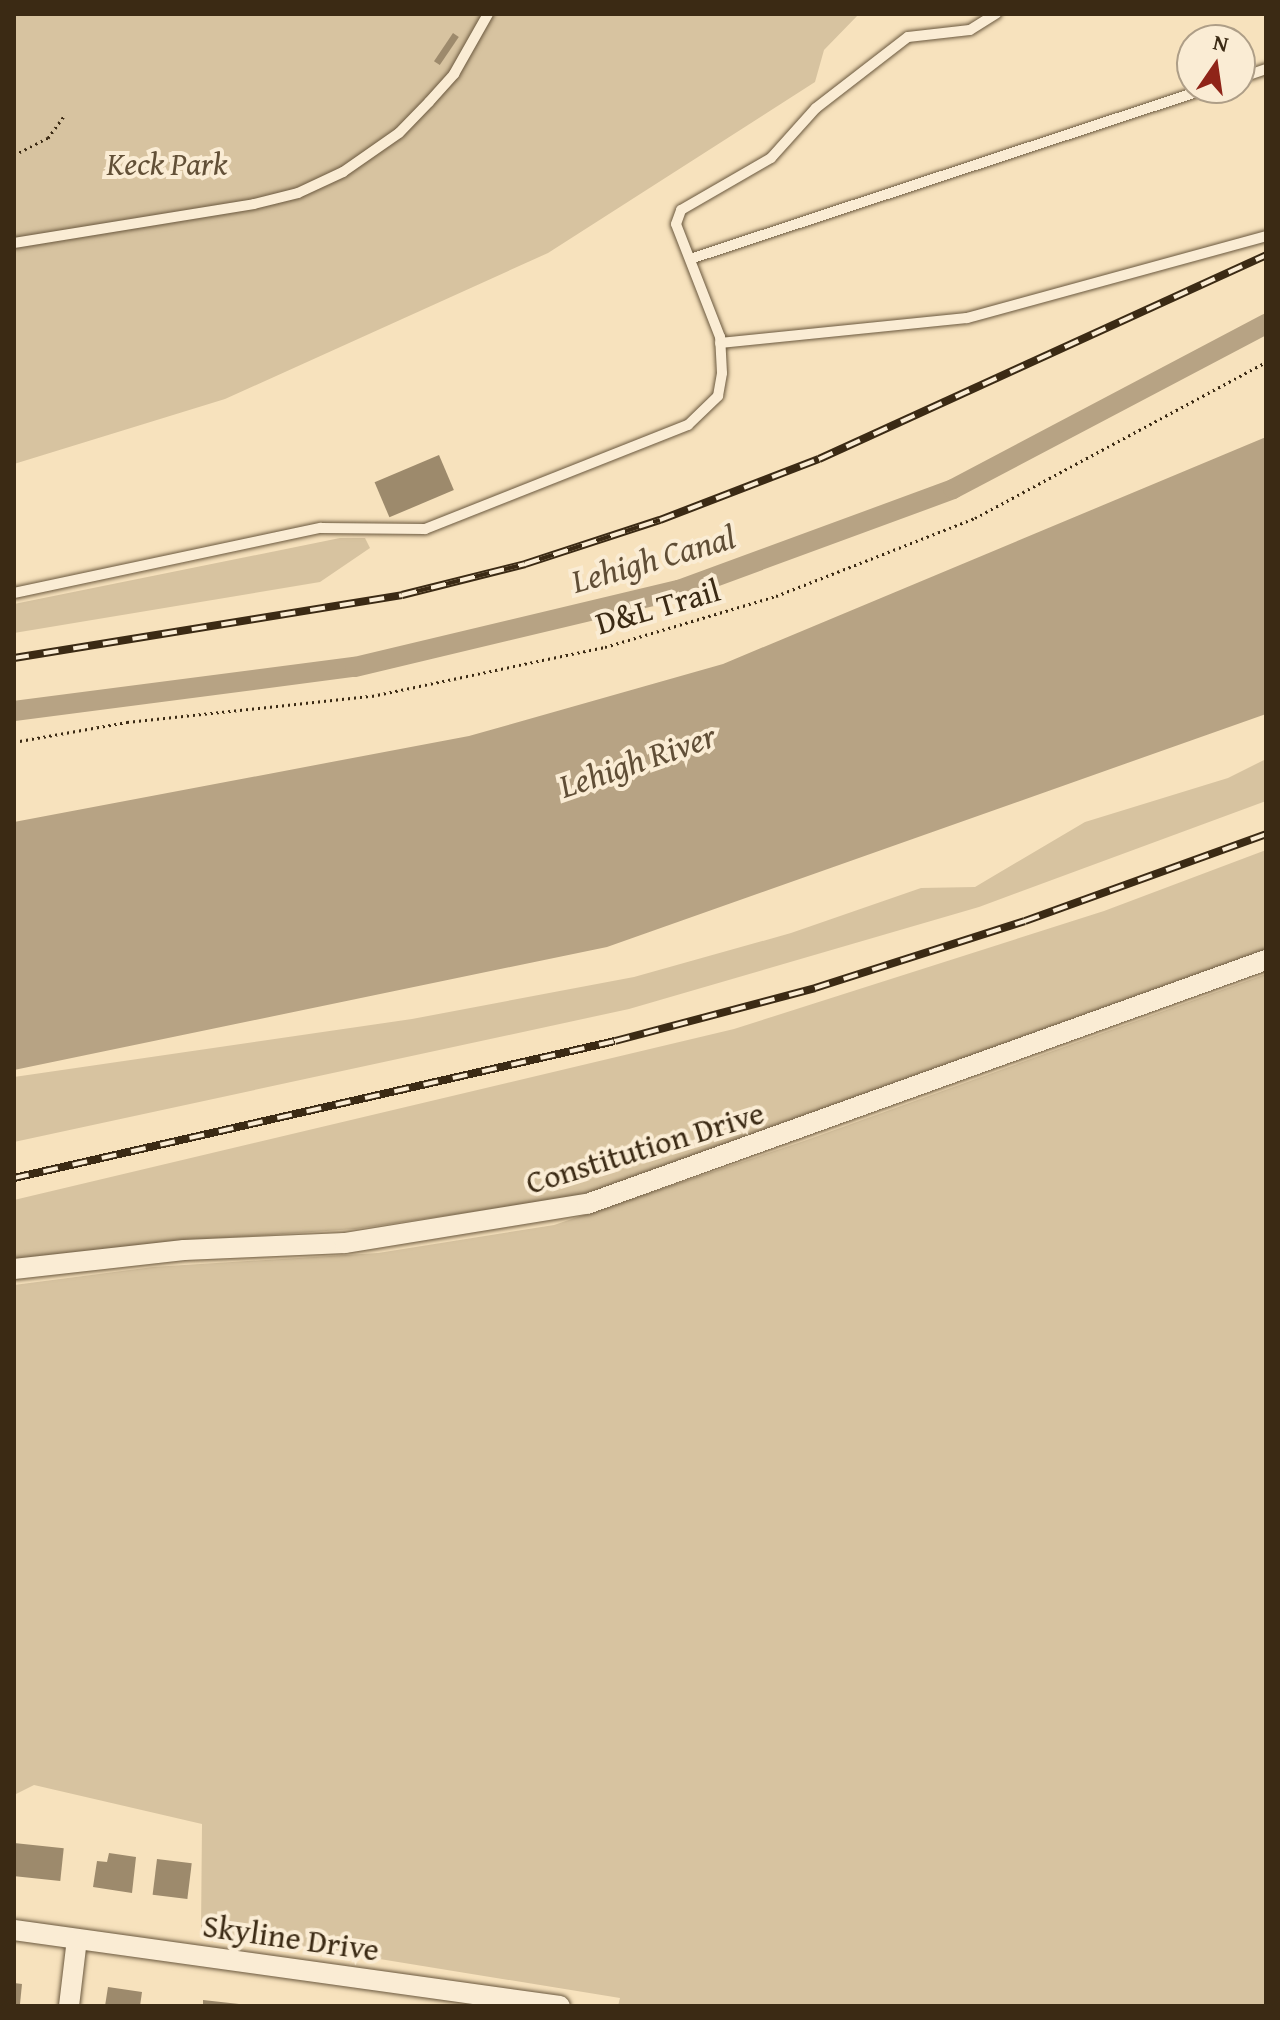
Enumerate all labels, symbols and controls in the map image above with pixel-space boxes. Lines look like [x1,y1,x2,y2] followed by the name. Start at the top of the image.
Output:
[1176,24,1256,104] north arrow
[1210,25,1232,60] text: N
[107,145,227,183] park label: Keck Park
[567,515,739,601] water label: Lehigh Canal
[591,571,725,643] street label: D&L Trail
[553,714,721,806] water label: Lehigh River
[521,1094,769,1202] street label: Constitution Drive
[200,1907,382,1969] street label: Skyline Drive

